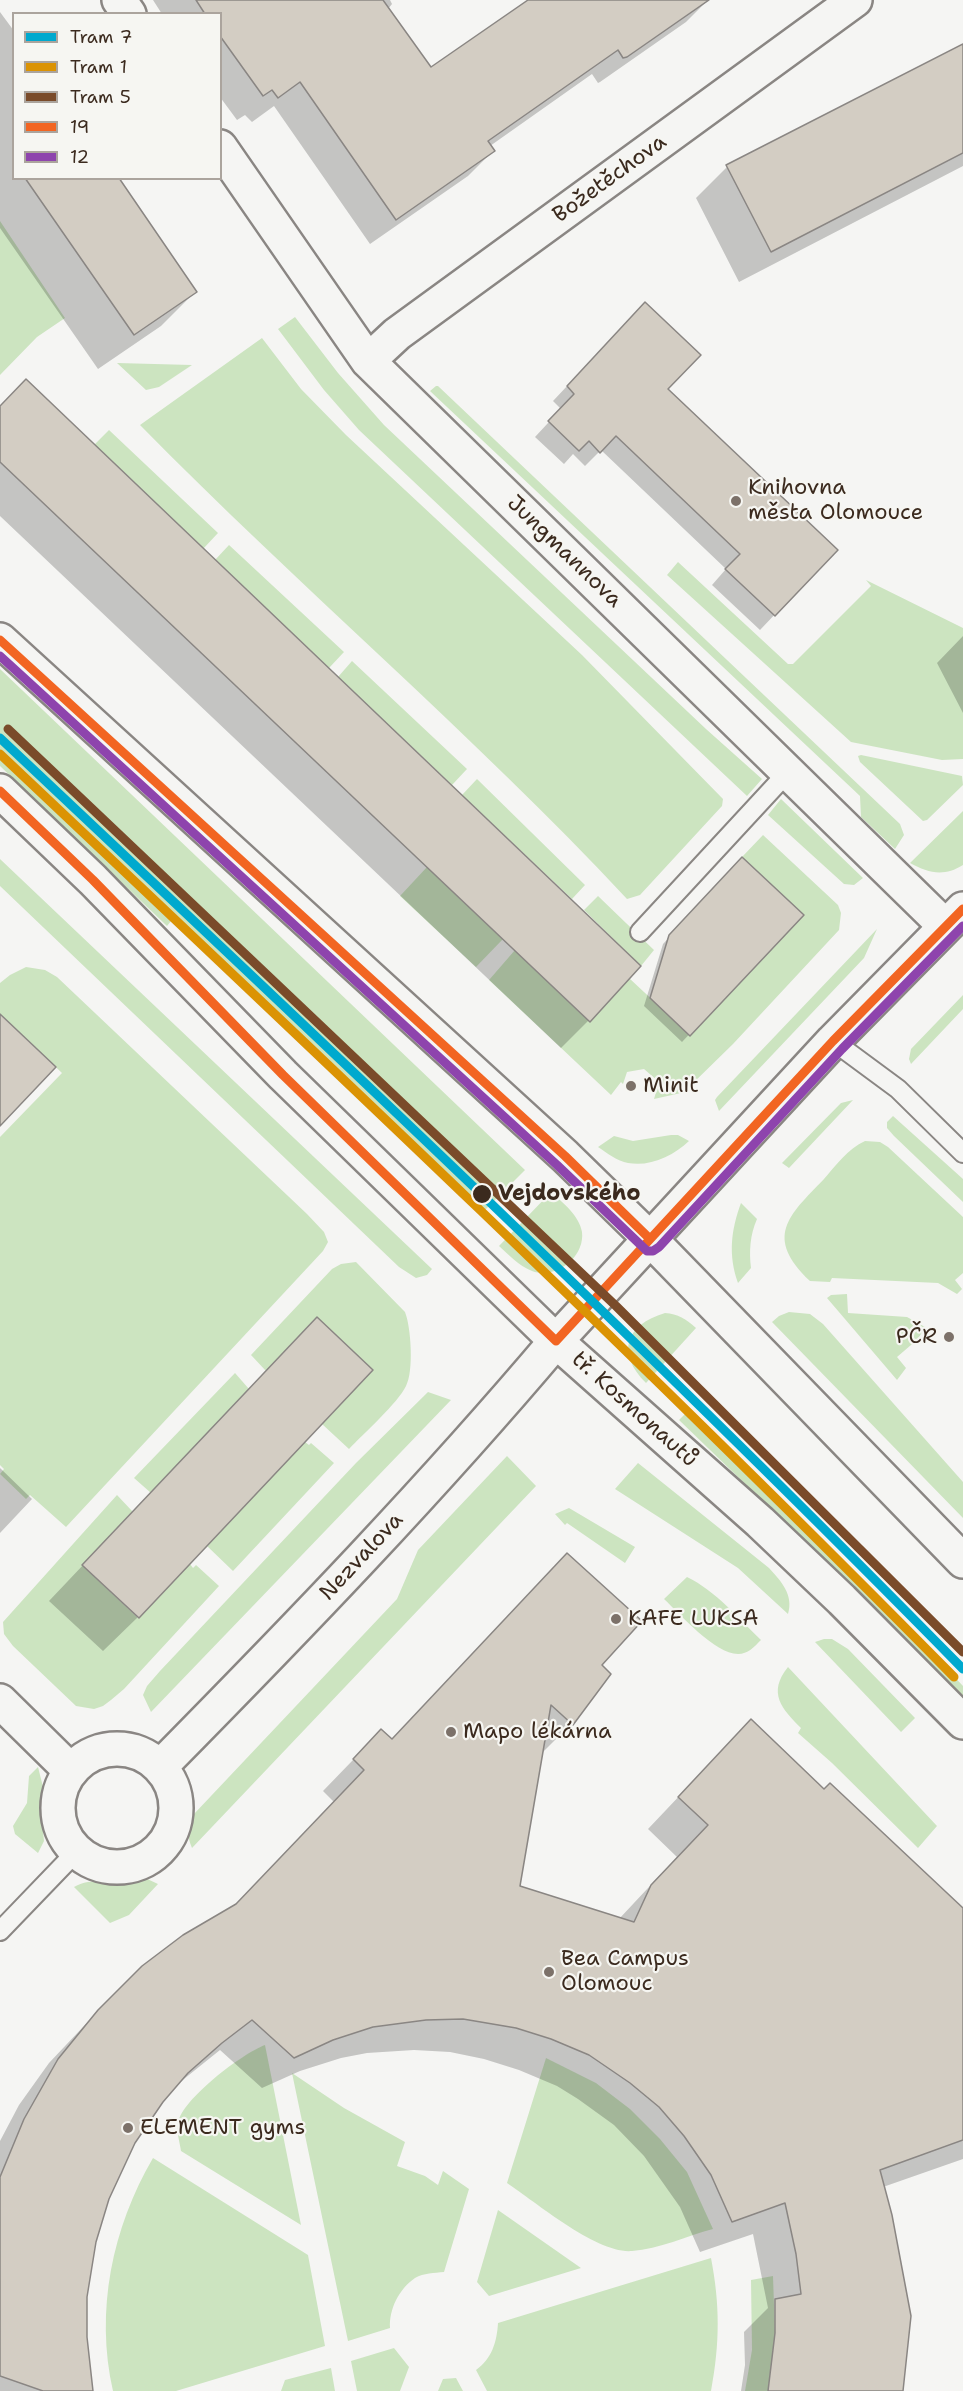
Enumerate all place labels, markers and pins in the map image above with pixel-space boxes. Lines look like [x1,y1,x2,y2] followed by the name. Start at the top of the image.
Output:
[748,475,923,526] place label: Knihovna města Olomouce
[729,494,743,508] marker: Knihovna města Olomouce
[643,1073,699,1099] place label: Minit
[624,1079,638,1093] marker: Minit
[498,1181,641,1207] place label: Vejdovského
[471,1183,493,1205] marker: Vejdovského
[896,1324,937,1350] place label: PČR
[942,1330,956,1344] marker: PČR
[628,1606,758,1632] place label: KAFE LUKSA
[609,1612,623,1626] marker: KAFE LUKSA
[463,1719,612,1745] place label: Mapo lékárna
[444,1725,458,1739] marker: Mapo lékárna
[561,1946,689,1998] place label: Bea Campus Olomouc
[542,1965,556,1979] marker: Bea Campus Olomouc
[140,2115,305,2141] place label: ELEMENT gyms
[121,2121,135,2135] marker: ELEMENT gyms

